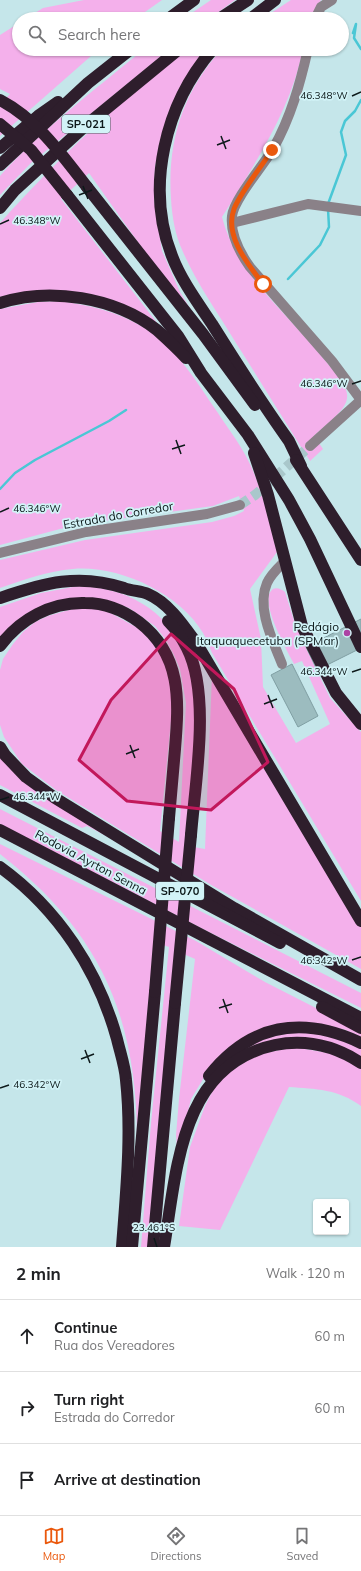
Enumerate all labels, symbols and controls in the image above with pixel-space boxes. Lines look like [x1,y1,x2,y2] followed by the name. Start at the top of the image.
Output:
[12,12,349,56] search box
[26,23,48,45] icon: search
[58,25,140,44] text: Search here
[300,89,348,102] text: 46.348°W
[62,115,110,133] road number: SP-021
[263,141,281,159] route end
[13,214,61,227] text: 46.348°W
[254,275,272,293] route start
[300,377,348,390] text: 46.346°W
[62,498,175,532] street label: Estrada do Corredor
[13,502,61,515] text: 46.346°W
[197,619,339,648] place label: Pedágio Itaquaquecetuba (SPMar)
[342,628,352,638] marker: Pedágio Itaquaquecetuba (SPMar)
[300,665,348,678] text: 46.344°W
[13,790,61,803] text: 46.344°W
[33,826,149,898] street label: Rodovia Ayrton Senna
[156,882,204,900] road number: SP-070
[300,954,348,967] text: 46.342°W
[13,1078,61,1091] text: 46.342°W
[313,1199,349,1235] map controls
[313,1199,349,1235] button: locate
[133,1221,175,1234] text: 23.461°S
[16,1263,61,1284] text: 2 min
[266,1265,345,1281] text: Walk · 120 m
[54,1318,117,1337] text: Continue
[16,1325,38,1347] icon: ahead
[315,1328,345,1344] text: 60 m
[54,1337,175,1353] text: Rua dos Vereadores
[54,1390,124,1409] text: Turn right
[16,1397,38,1419] icon: right
[315,1400,345,1416] text: 60 m
[54,1409,175,1425] text: Estrada do Corredor
[16,1469,38,1491] icon: arrive
[54,1470,201,1489] text: Arrive at destination
[43,1525,65,1563] tab: Map
[151,1525,201,1563] tab: Directions
[287,1525,318,1563] tab: Saved

